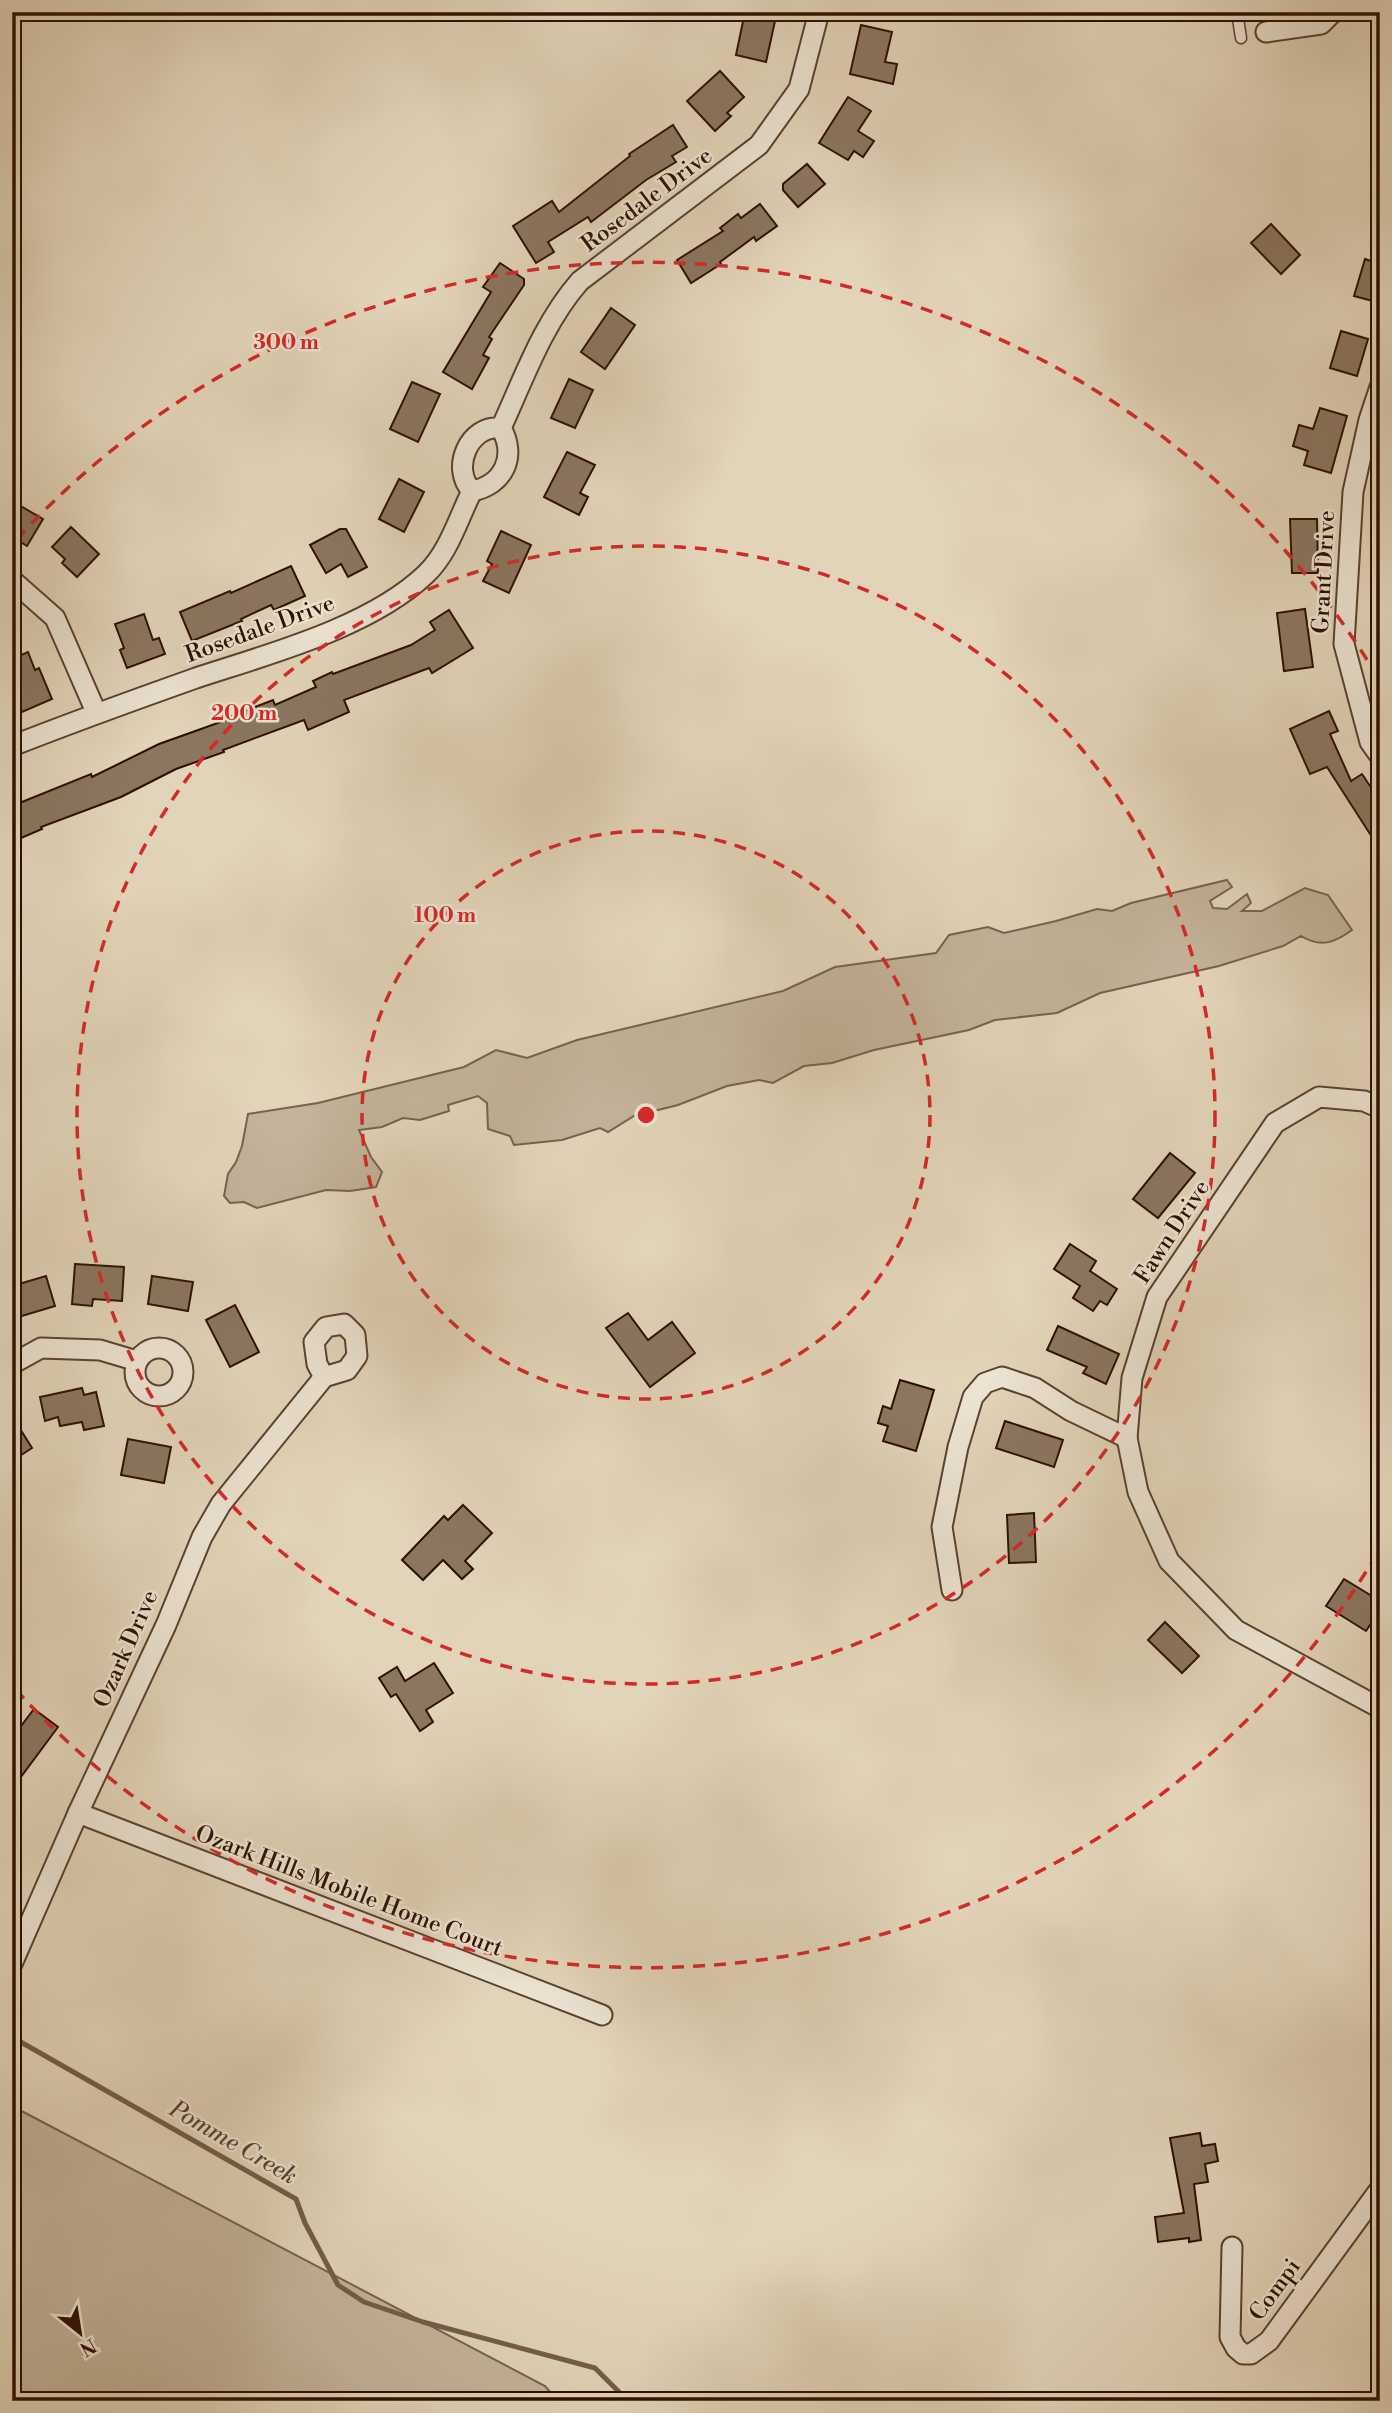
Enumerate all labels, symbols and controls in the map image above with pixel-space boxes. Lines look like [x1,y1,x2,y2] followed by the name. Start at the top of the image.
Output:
[576,142,718,258] street label: Rosedale Drive
[253,330,319,356] text: 300 m
[1307,510,1341,634] street label: Grant Drive
[182,589,338,669] street label: Rosedale Drive
[211,701,277,727] text: 200 m
[414,903,476,929] text: 100 m
[634,1103,658,1127] centre of rings
[1128,1175,1216,1289] street label: Fawn Drive
[88,1586,164,1712] street label: Ozark Drive
[191,1819,507,1963] street label: Ozark Hills Mobile Home Court
[163,2094,302,2192] water label: Pomme Creek
[1243,2254,1307,2326] street label: Compi
[46,2298,116,2368] north arrow
[75,2333,101,2361] text: N

